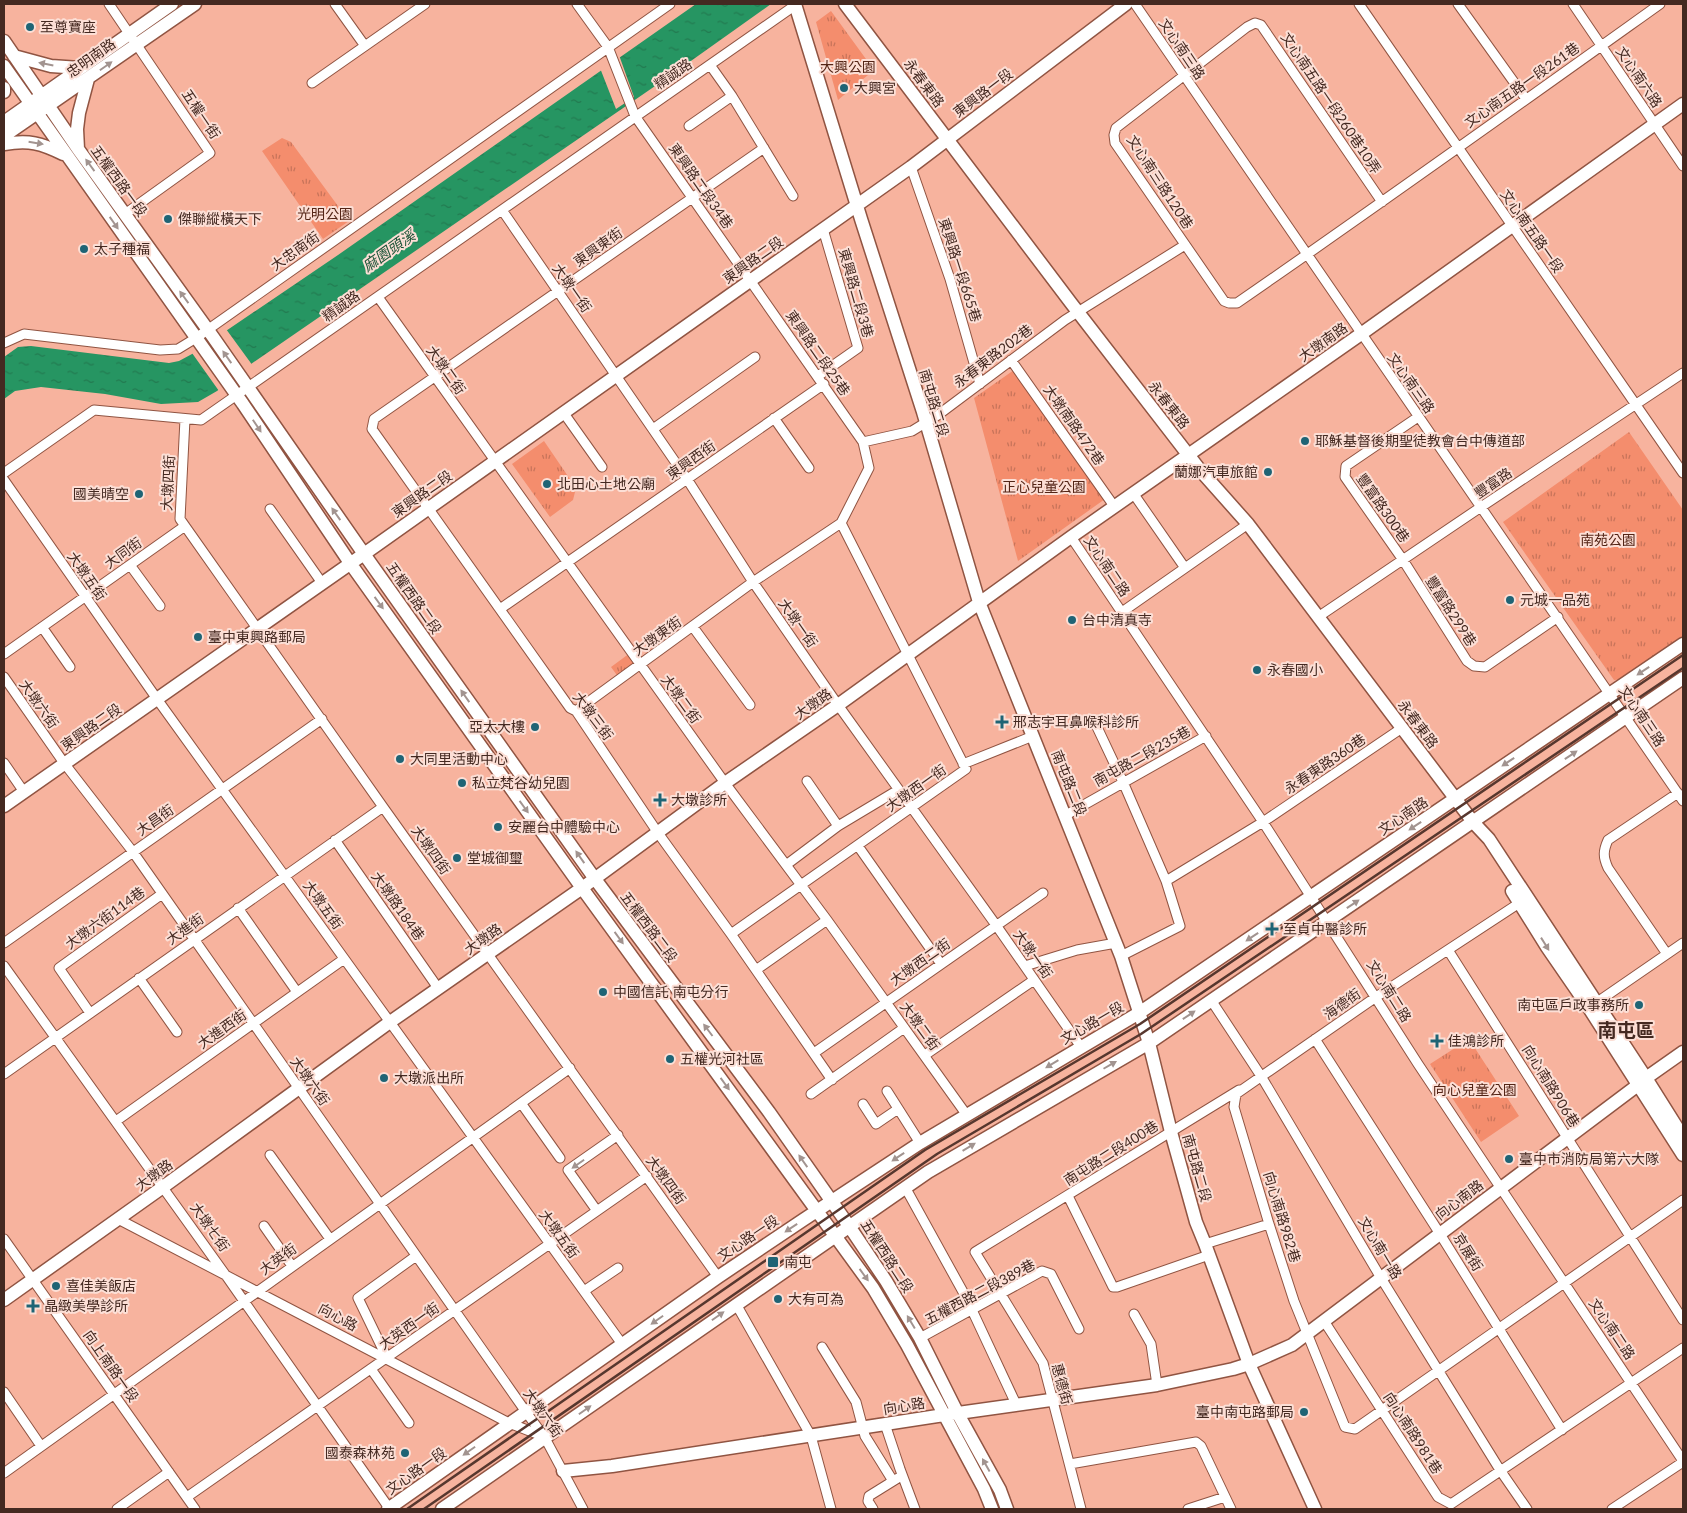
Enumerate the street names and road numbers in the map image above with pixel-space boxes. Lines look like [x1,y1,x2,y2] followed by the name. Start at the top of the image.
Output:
[1156,15,1209,82] street label: 文心南三路
[1278,29,1385,177] street label: 文心南五路一段260巷10弄
[63,35,119,81] street label: 忠明南路
[1461,39,1582,131] street label: 文心南五路一段261巷
[1613,43,1666,110] street label: 文心南六路
[651,55,695,92] street label: 精誠路
[901,55,948,110] street label: 永春東路
[950,65,1016,120] street label: 東興路一段
[179,86,224,142] street label: 五權一街
[1124,132,1197,232] street label: 文心南三路120巷
[666,140,737,232] street label: 東興路二段34巷
[88,142,151,220] street label: 五權西路一段
[1497,186,1567,276] street label: 文心南五路一段
[936,216,985,324] street label: 東興路一段665巷
[570,224,626,270] street label: 東興東街
[267,228,323,274] street label: 大忠南街
[719,233,786,287] street label: 東興路二段
[836,246,877,339] street label: 東興路二段3巷
[549,260,595,316] street label: 大墩一街
[319,287,363,325] street label: 精誠路
[783,307,854,399] street label: 東興路二段25巷
[1295,319,1351,365] street label: 大墩南路
[950,320,1036,391] street label: 永春東路202巷
[423,342,469,398] street label: 大墩二街
[1384,349,1438,416] street label: 文心南三路
[916,367,953,439] street label: 南屯路二段
[1145,377,1193,432] street label: 永春東路
[1040,381,1108,468] street label: 大墩南路472巷
[663,437,719,483] street label: 東興西街
[158,455,177,511] street label: 大墩四街
[1471,464,1515,501] street label: 豐富路
[388,467,455,521] street label: 東興路二段
[1353,470,1413,546] street label: 豐富路300巷
[1081,532,1134,599] street label: 文心南二路
[101,534,145,572] street label: 大同街
[64,548,110,604] street label: 大墩五街
[383,558,445,637] street label: 五權西路二段
[1422,572,1480,649] street label: 豐富路299巷
[775,595,821,651] street label: 大墩一街
[629,613,685,659] street label: 大墩東街
[658,671,705,726] street label: 大墩二街
[16,676,62,732] street label: 大墩六街
[1616,682,1669,749] street label: 文心南三路
[791,685,835,723] street label: 大墩路
[570,688,617,743] street label: 大墩三街
[1395,696,1442,751] street label: 永春東路
[57,700,124,754] street label: 東興路二段
[1090,722,1193,789] street label: 南屯路二段235巷
[1281,730,1369,797] street label: 永春東路360巷
[1048,747,1090,818] street label: 南屯路二段
[882,761,949,815] street label: 大墩西一街
[1375,793,1431,838] street label: 文心南路
[133,801,177,839] street label: 大昌街
[408,822,454,878] street label: 大墩四街
[368,868,428,944] street label: 大墩路184巷
[300,877,347,932] street label: 大墩五街
[62,883,148,952] street label: 大墩六街114巷
[617,888,681,965] street label: 五權西路二段
[163,910,207,948] street label: 大進街
[461,920,505,958] street label: 大墩路
[1010,926,1056,982] street label: 大墩一街
[886,935,953,989] street label: 大墩西二街
[1364,957,1415,1025] street label: 文心南二路
[1320,985,1364,1023] street label: 海德街
[897,998,944,1053] street label: 大墩二街
[1057,998,1126,1047] street label: 文心路一段
[194,1006,250,1052] street label: 大進西街
[1519,1041,1584,1130] street label: 向心南路906巷
[287,1053,333,1109] street label: 大墩六街
[1060,1117,1161,1188] street label: 南屯路二段400巷
[1180,1132,1215,1204] street label: 南屯路二段
[643,1152,690,1207] street label: 大墩四街
[132,1155,176,1194] street label: 大墩路
[1261,1169,1304,1264] street label: 向心南路982巷
[1431,1176,1486,1223] street label: 向心南路
[187,1199,233,1255] street label: 大墩七街
[536,1206,583,1261] street label: 大墩五街
[714,1211,781,1264] street label: 文心路一段
[1355,1213,1406,1282] street label: 文心南一路
[857,1216,917,1296] street label: 五權西路二段
[1450,1229,1487,1274] street label: 京展街
[256,1239,300,1278] street label: 大英街
[922,1255,1038,1328] street label: 五權西路二段389巷
[1586,1295,1639,1362] street label: 文心南二路
[316,1299,361,1334] street label: 向心路
[375,1299,442,1353] street label: 大英西一街
[80,1326,142,1405] street label: 向上南路一段
[1049,1361,1076,1406] street label: 惠德街
[520,1385,566,1441] street label: 大墩六街
[1381,1389,1446,1477] street label: 向心南路981巷
[882,1394,926,1417] street label: 向心路
[382,1444,449,1498] street label: 文心路一段

